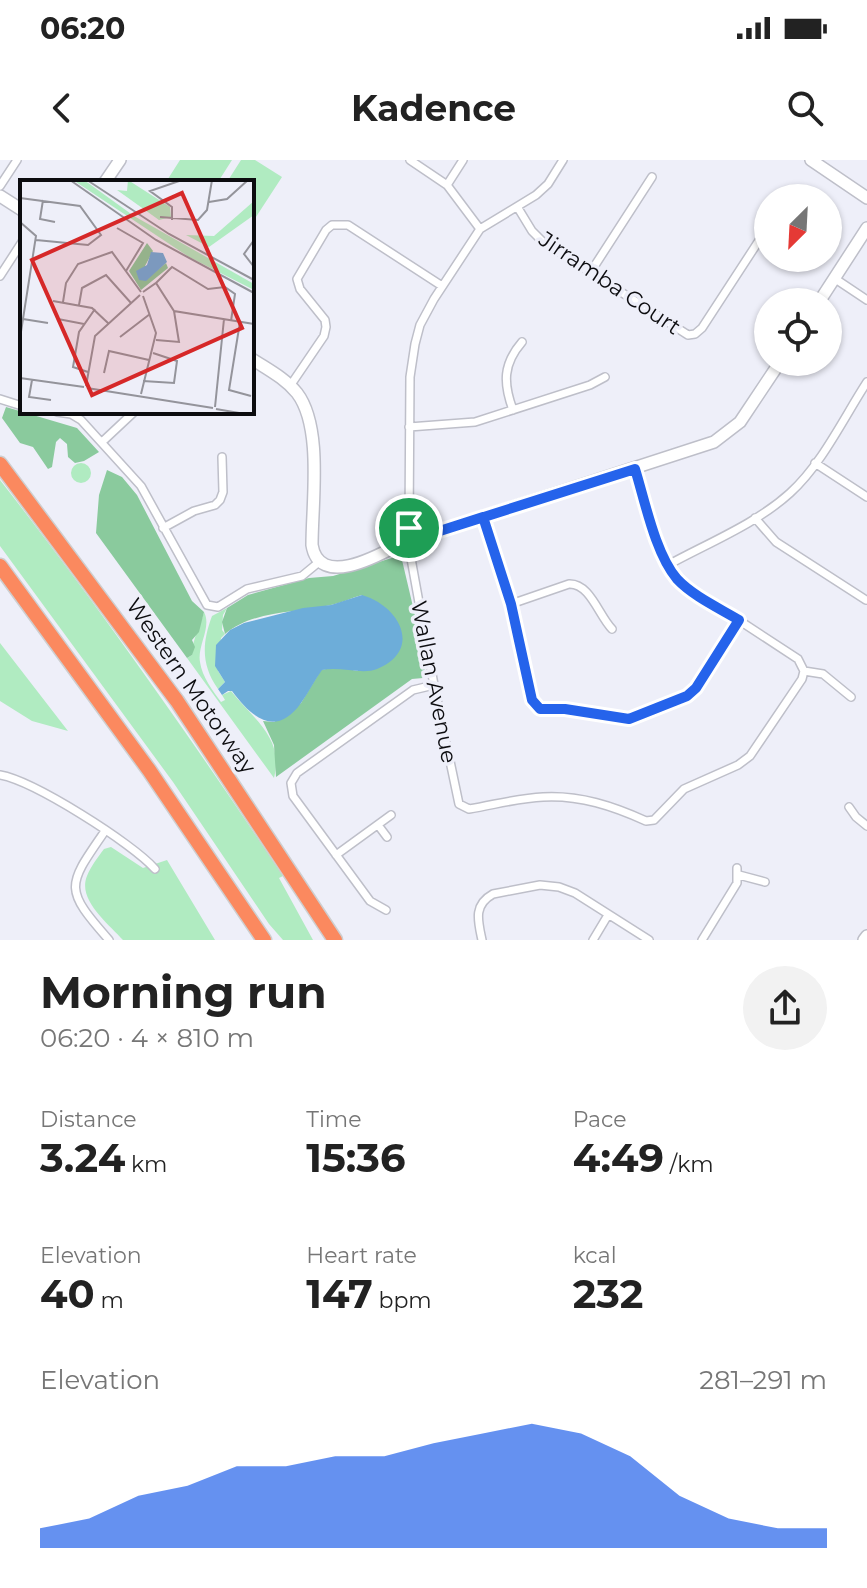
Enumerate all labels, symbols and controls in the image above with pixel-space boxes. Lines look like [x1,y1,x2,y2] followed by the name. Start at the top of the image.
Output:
[40,10,125,47] text: 06:20
[40,86,84,130] icon: back
[351,86,516,130] text: Kadence
[783,86,827,130] icon: search
[20,180,254,414] inset map
[754,184,842,272] north arrow
[754,184,842,376] map controls
[533,225,686,340] street label: Jirramba Court
[754,288,842,376] button: locate
[375,494,443,562] pin
[387,506,431,550] icon: arrive
[120,593,262,779] street label: Western Motorway
[405,599,463,765] street label: Wallan Avenue
[40,965,327,1019] text: Morning run
[743,966,827,1050] button: share
[40,1022,254,1054] text: 06:20 · 4 × 810 m
[40,1106,137,1133] text: Distance
[306,1106,362,1133] text: Time
[573,1106,627,1133] text: Pace
[40,1133,125,1182] text: 3.24
[306,1133,405,1182] text: 15:36
[573,1133,664,1182] text: 4:49
[125,1151,167,1178] text: km
[664,1151,714,1178] text: /km
[40,1242,142,1269] text: Elevation
[306,1242,417,1269] text: Heart rate
[573,1242,617,1269] text: kcal
[40,1269,95,1318] text: 40
[306,1269,373,1318] text: 147
[573,1269,643,1318] text: 232
[95,1287,124,1314] text: m
[373,1287,432,1314] text: bpm
[40,1364,160,1396] text: Elevation
[699,1364,827,1396] text: 281–291 m

